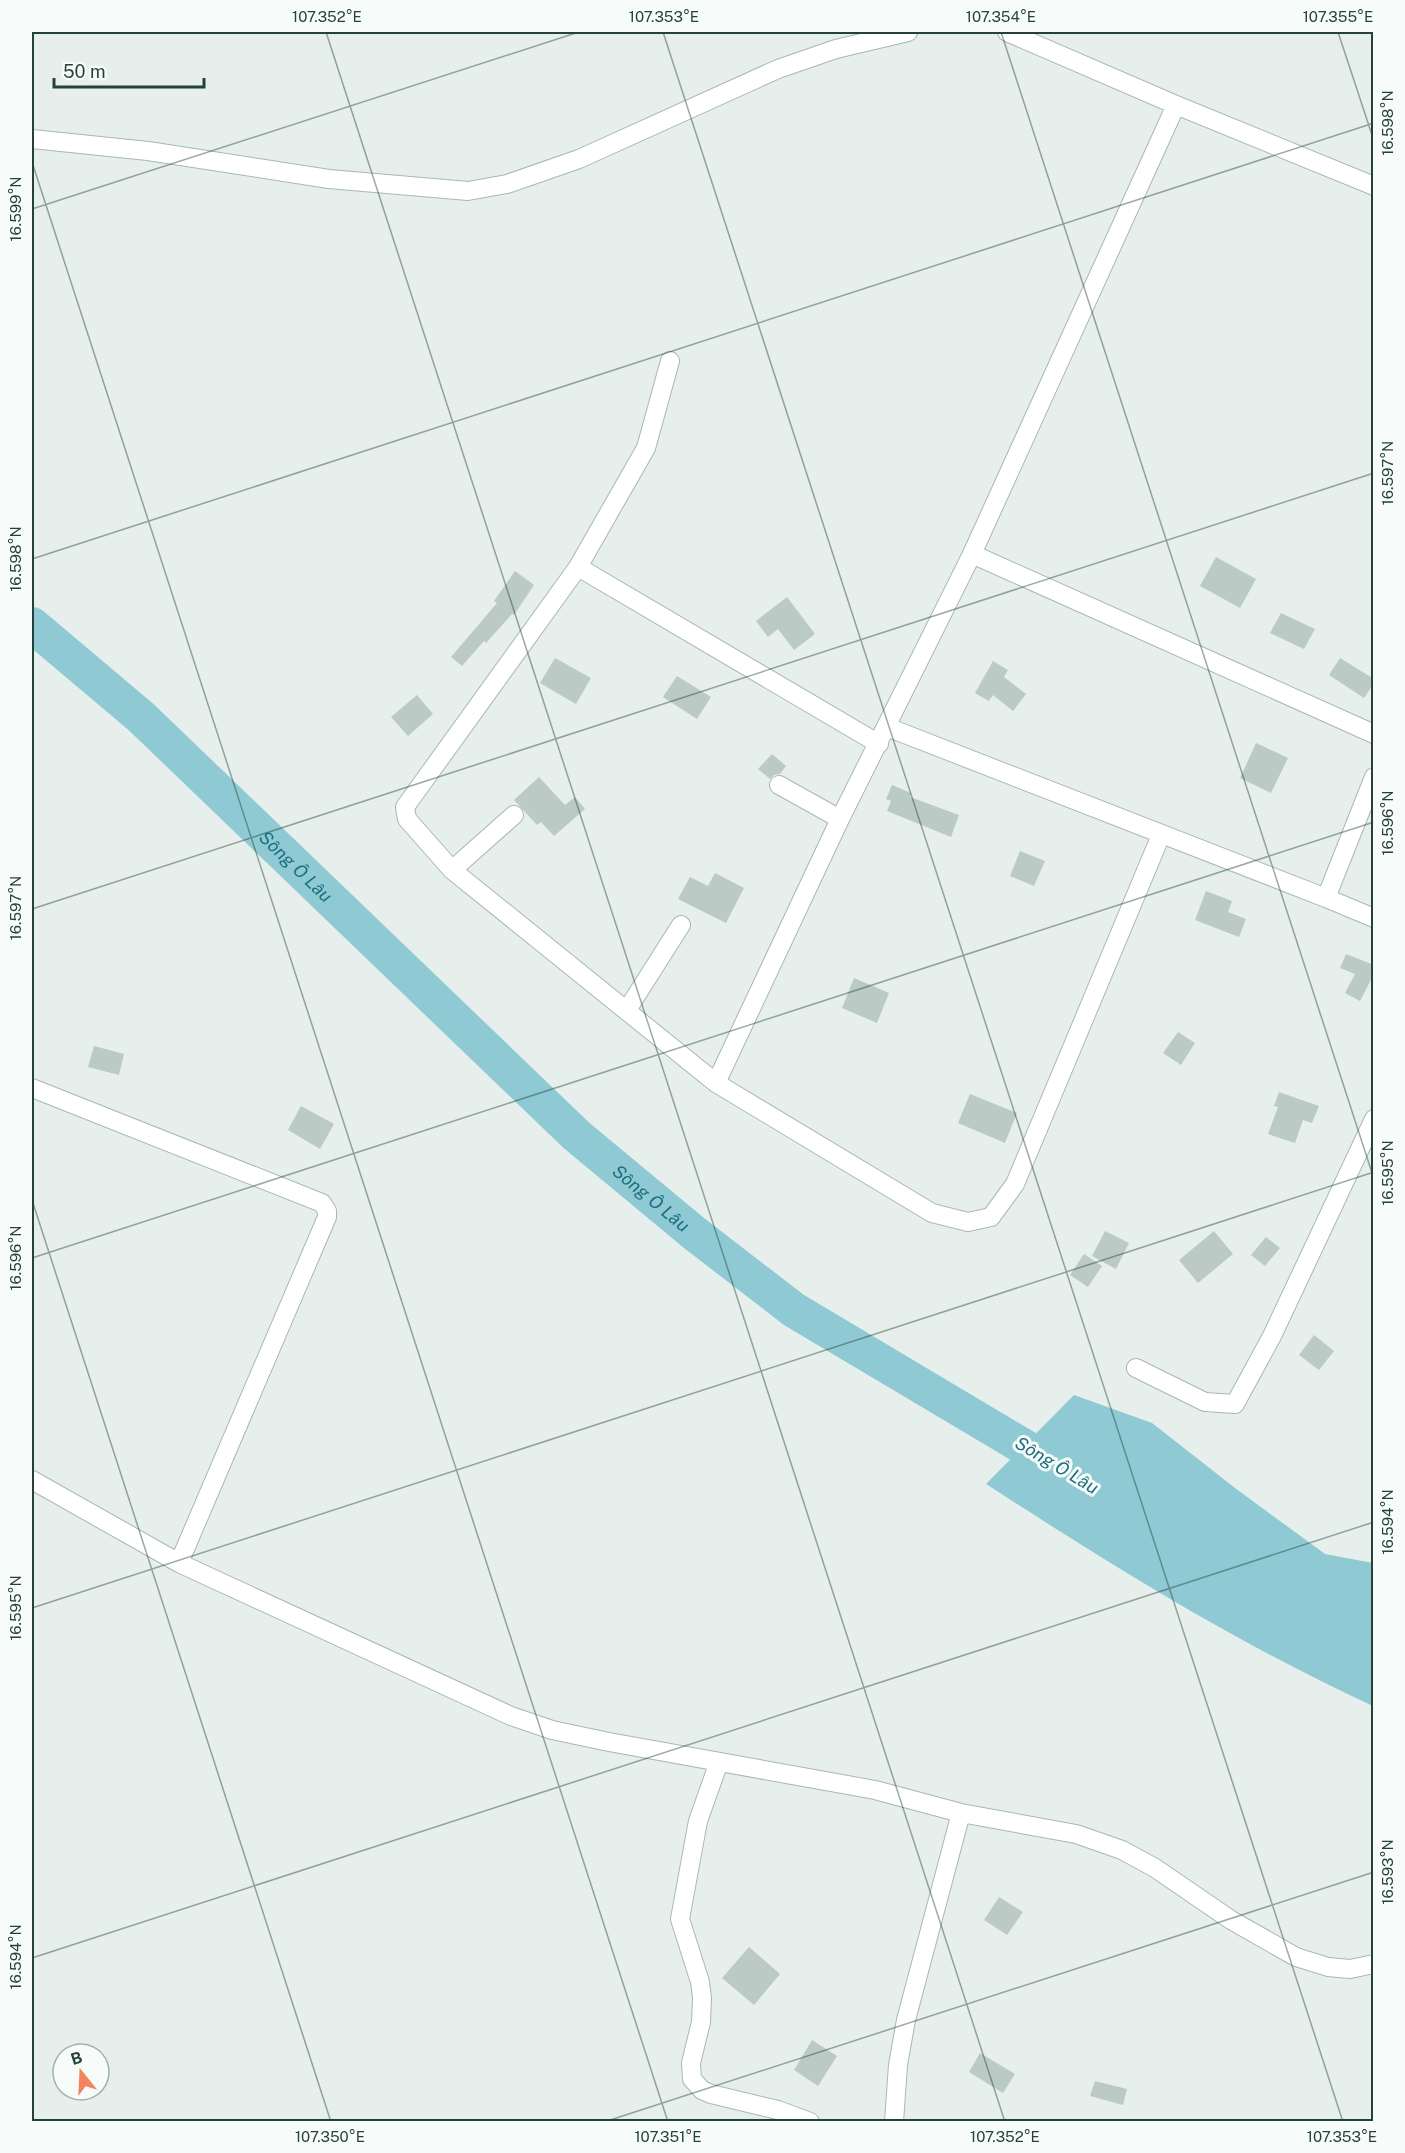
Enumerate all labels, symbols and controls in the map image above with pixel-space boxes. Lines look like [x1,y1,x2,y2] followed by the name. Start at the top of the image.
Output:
[292,8,362,25] text: 107.352°E
[629,8,699,25] text: 107.353°E
[966,8,1036,25] text: 107.354°E
[1303,8,1373,25] text: 107.355°E
[54,51,204,89] scale bar
[63,61,106,82] text: 50 m
[1379,90,1396,156] text: 16.598°N
[7,176,24,242] text: 16.599°N
[1379,441,1396,505] text: 16.597°N
[7,526,24,592] text: 16.598°N
[1379,790,1396,856] text: 16.596°N
[255,826,337,906] water label: Sông Ô Lâu
[7,876,24,940] text: 16.597°N
[1379,1140,1396,1206] text: 16.595°N
[609,1160,694,1236] water label: Sông Ô Lâu
[7,1225,24,1291] text: 16.596°N
[1012,1432,1102,1498] water label: Sông Ô Lâu
[1379,1489,1396,1555] text: 16.594°N
[7,1575,24,1641] text: 16.595°N
[1379,1839,1396,1905] text: 16.593°N
[7,1924,24,1990] text: 16.594°N
[51,2042,111,2102] north arrow
[68,2047,85,2069] text: B
[295,2128,365,2145] text: 107.350°E
[635,2128,702,2145] text: 107.351°E
[970,2128,1040,2145] text: 107.352°E
[1307,2128,1377,2145] text: 107.353°E

